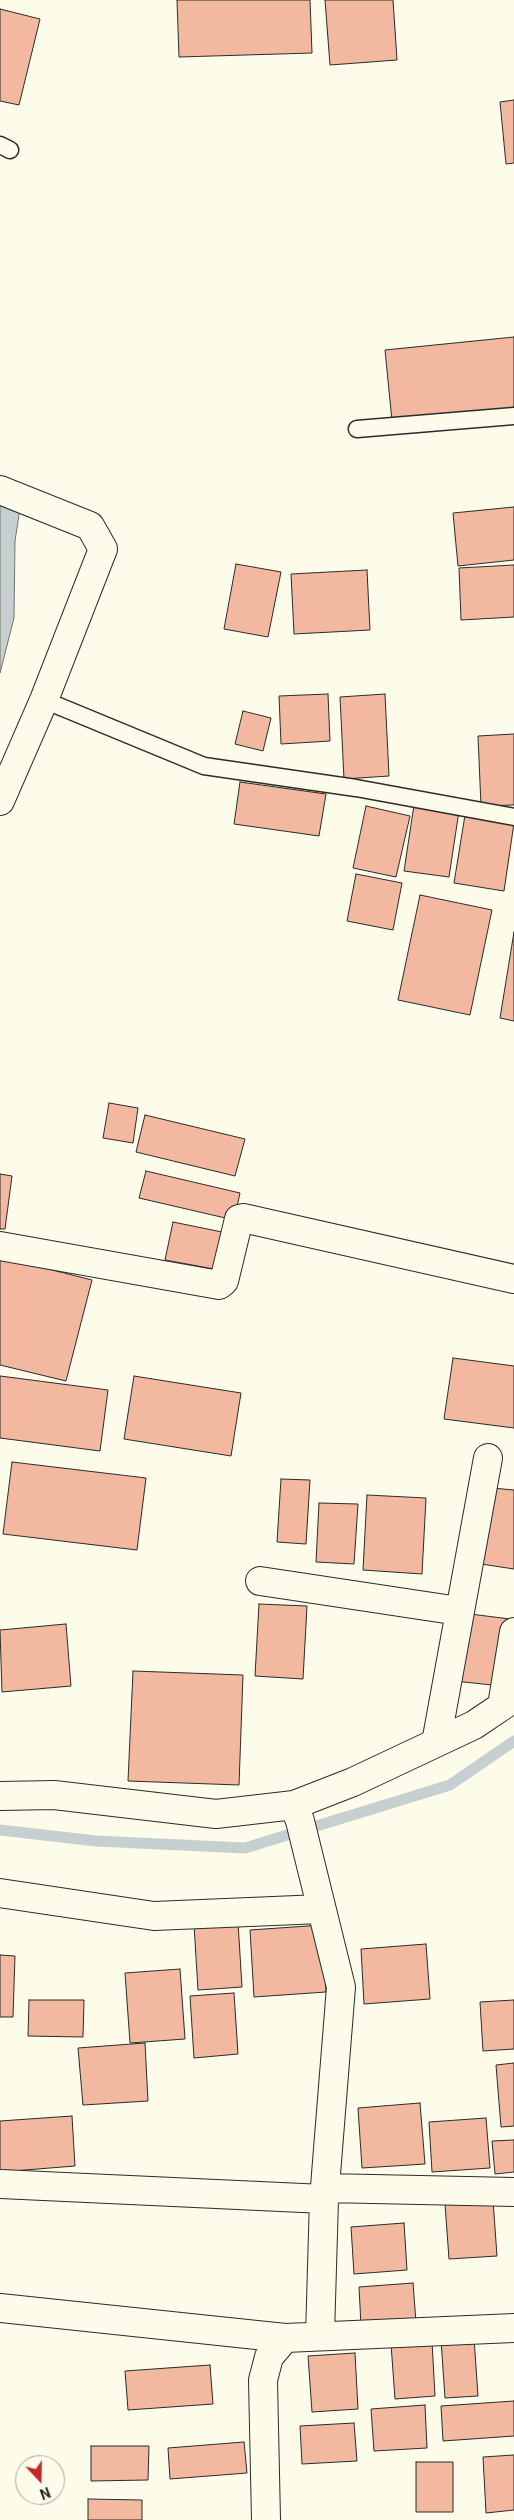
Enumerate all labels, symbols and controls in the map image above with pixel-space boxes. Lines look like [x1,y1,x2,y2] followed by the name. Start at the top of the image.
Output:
[15,2455,65,2505] north arrow
[38,2484,53,2502] text: N

